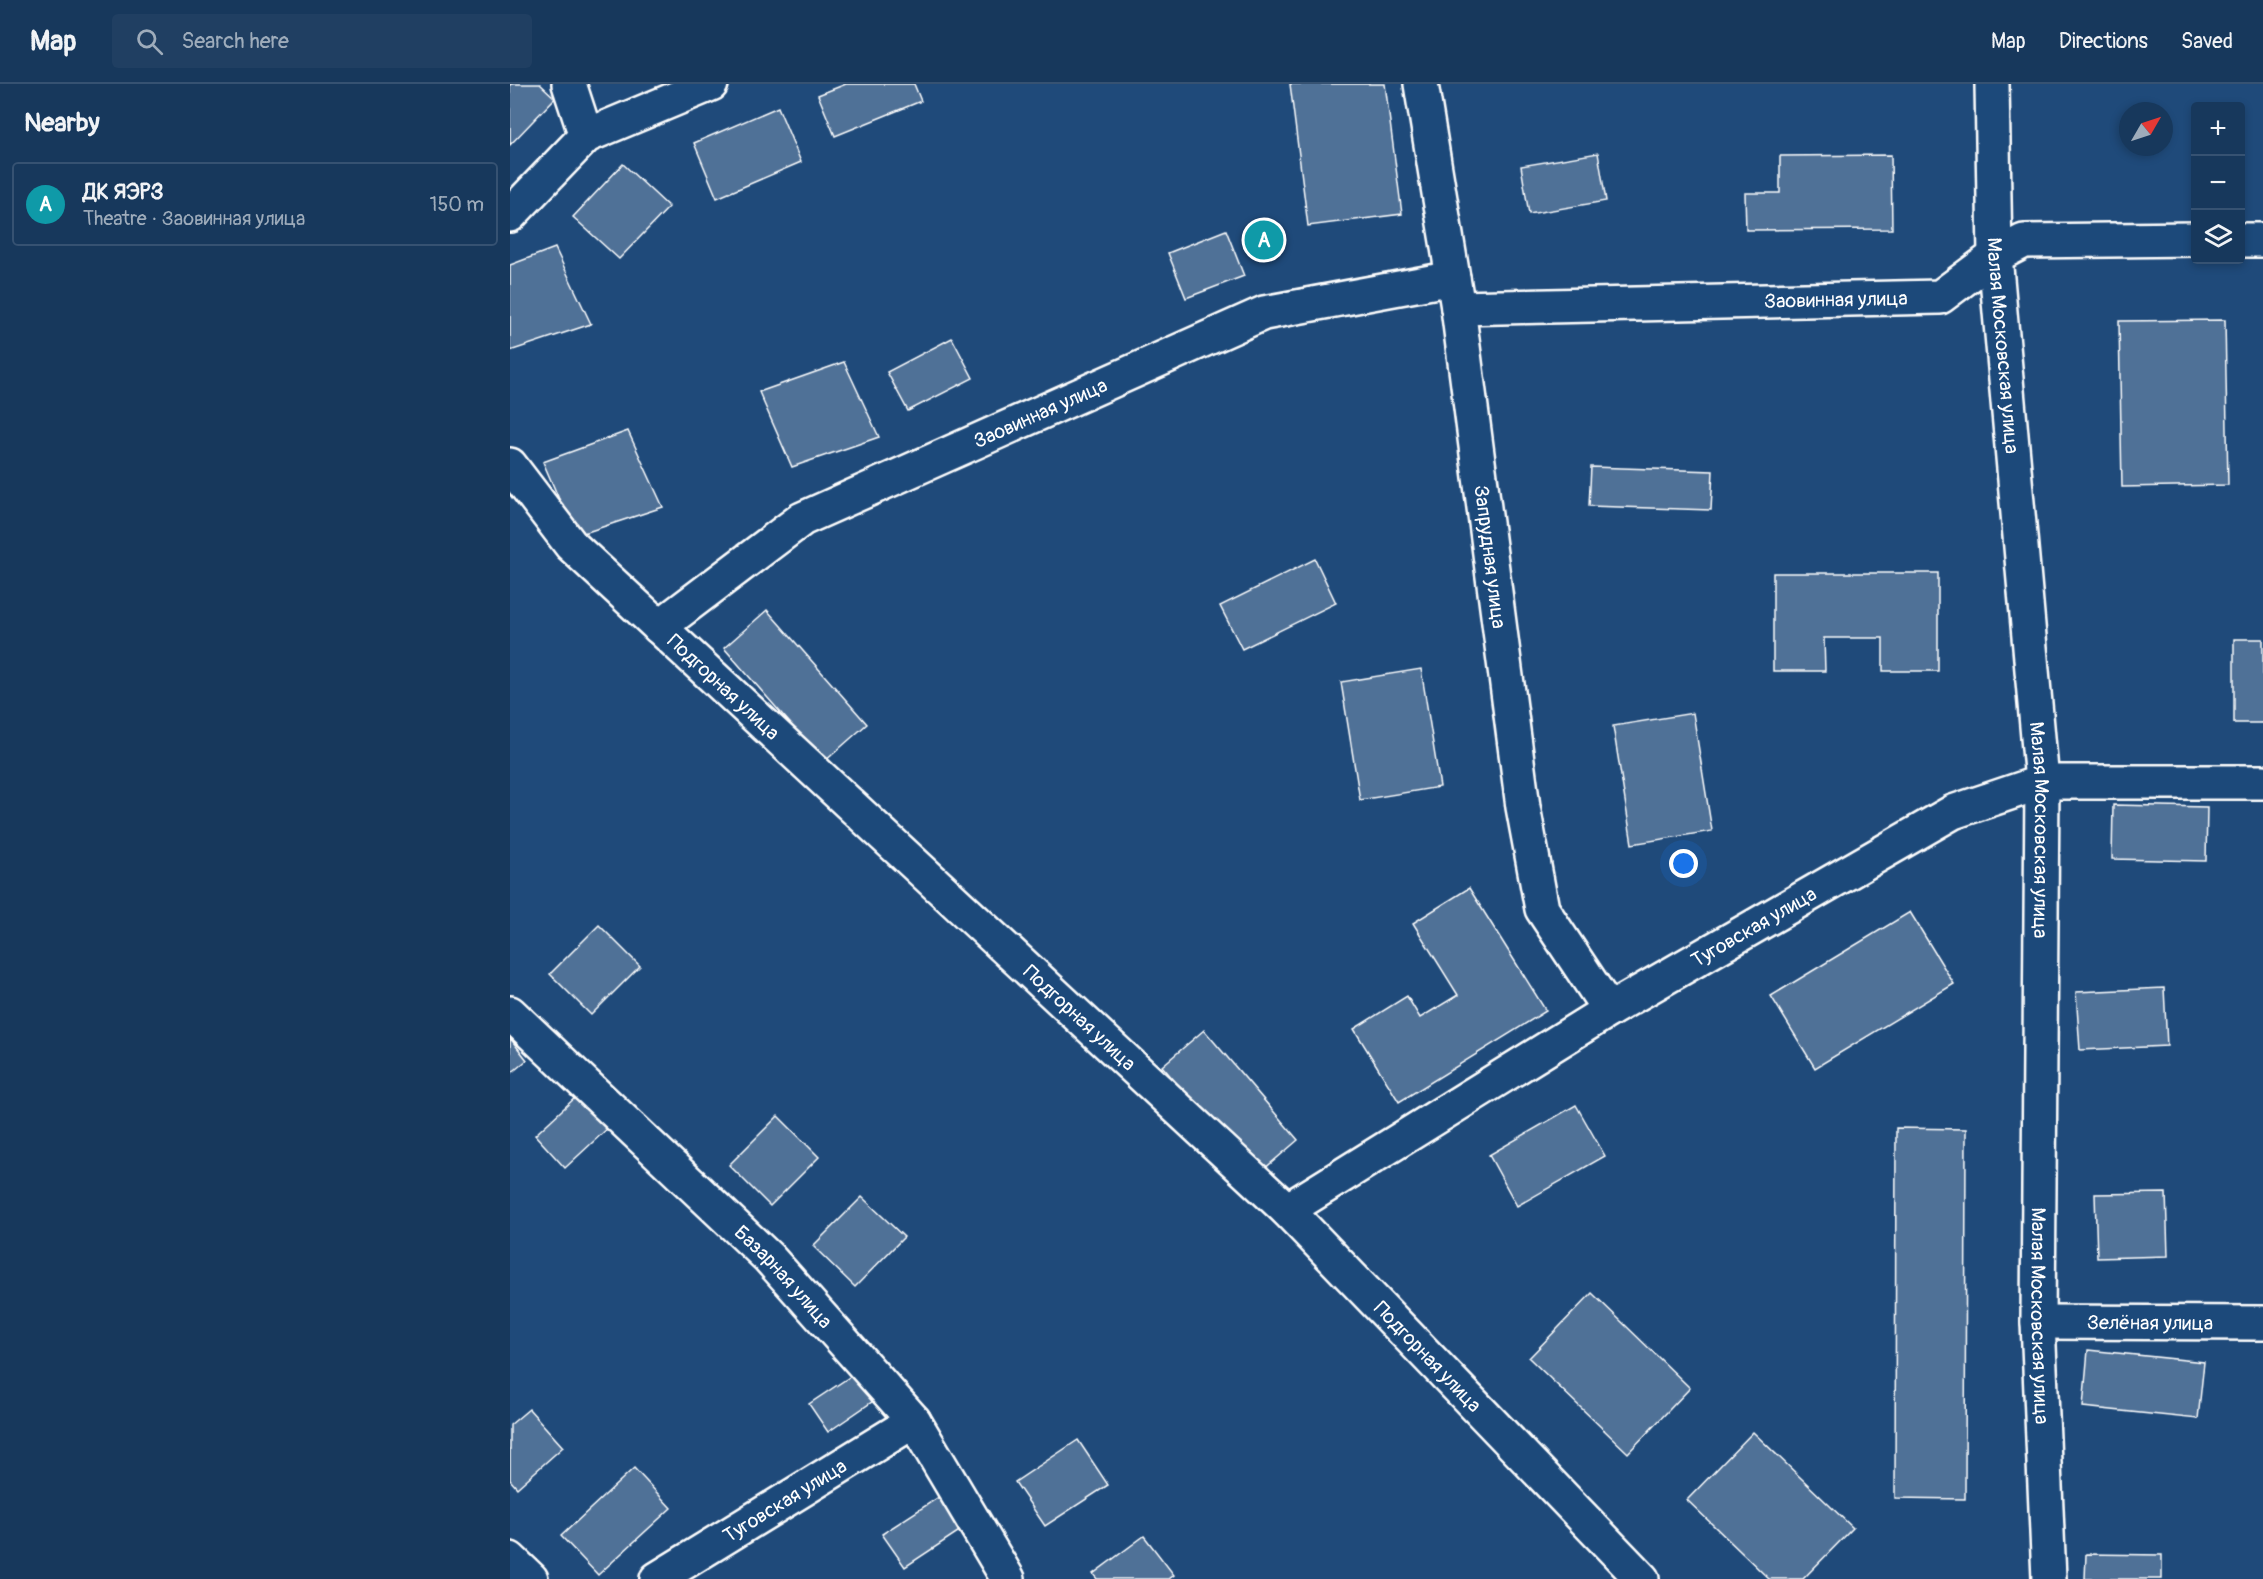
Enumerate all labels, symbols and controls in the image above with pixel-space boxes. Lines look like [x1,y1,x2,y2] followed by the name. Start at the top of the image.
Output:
[112,14,532,68] search box
[30,24,76,59] text: Map
[133,25,166,58] icon: search
[181,27,289,55] text: Search here
[1991,28,2026,55] text: Map
[2059,28,2148,55] text: Directions
[2181,28,2233,55] text: Saved
[2119,102,2173,156] north arrow
[2191,102,2245,264] map controls
[2191,102,2245,156] button: +
[24,107,100,139] text: Nearby
[2191,156,2245,210] button: −
[83,178,164,206] text: ДК ЯЭРЗ
[39,192,52,217] text: A
[430,192,484,217] text: 150 m
[83,206,305,231] text: Theatre · Заовинная улица
[2191,210,2245,264] button: layers
[1244,218,1284,262] pin: A
[1982,237,2025,455] street label: Малая Московская улица
[1764,285,1908,314] street label: Заовинная улица
[969,372,1111,453] street label: Заовинная улица
[1469,484,1512,630] street label: Запрудная улица
[662,628,785,745] street label: Подгорная улица
[2024,721,2055,938] street label: Малая Московская улица
[1669,849,1698,878] your location
[1687,881,1821,973] street label: Туговская улица
[1018,959,1141,1076] street label: Подгорная улица
[2025,1207,2055,1425] street label: Малая Московская улица
[729,1219,838,1333] street label: Базарная улица
[1369,1296,1487,1417] street label: Подгорная улица
[2087,1310,2213,1335] street label: Зелёная улица
[718,1453,851,1548] street label: Туговская улица

